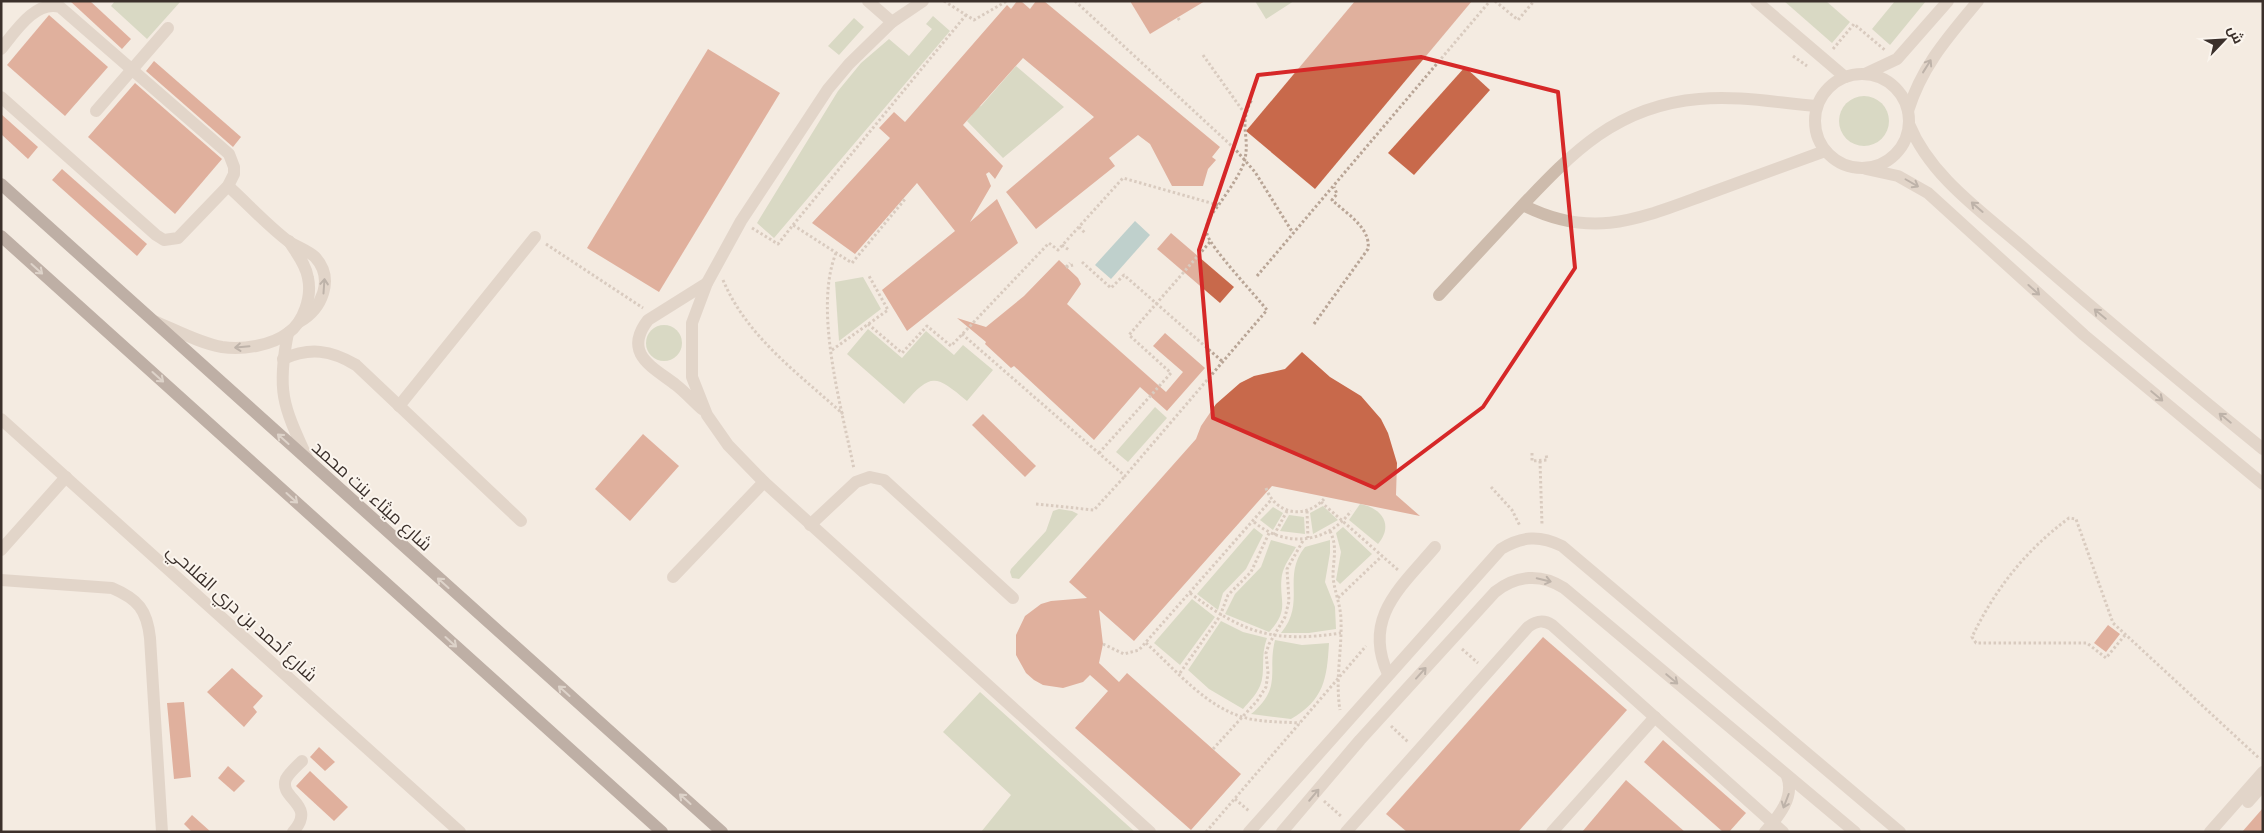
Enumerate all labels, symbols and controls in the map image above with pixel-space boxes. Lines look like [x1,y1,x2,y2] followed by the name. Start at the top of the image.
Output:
[2199,15,2249,65] north arrow
[2224,23,2247,46] text: ش
[1922,60,1932,74] one-way arrow
[1904,179,1918,189] one-way arrow
[1971,202,1984,213] one-way arrow
[31,263,44,274] one-way arrow
[319,279,328,295] one-way arrow
[2028,284,2041,296] one-way arrow
[2094,308,2107,319] one-way arrow
[234,342,250,352] one-way arrow
[152,371,165,383] one-way arrow
[2150,390,2163,401] one-way arrow
[2219,413,2232,424] one-way arrow
[276,433,289,445] one-way arrow
[307,436,437,556] street label: شارع ميثاء بنت محمد
[285,492,298,504] one-way arrow
[160,540,322,689] street label: شارع أحمد بن دري الفلاحي
[1536,576,1552,585] one-way arrow
[436,577,449,589] one-way arrow
[445,636,458,648] one-way arrow
[1415,666,1427,679] one-way arrow
[1665,673,1678,684] one-way arrow
[557,686,570,697] one-way arrow
[1308,788,1319,801] one-way arrow
[1781,793,1790,808] one-way arrow
[679,794,692,805] one-way arrow

